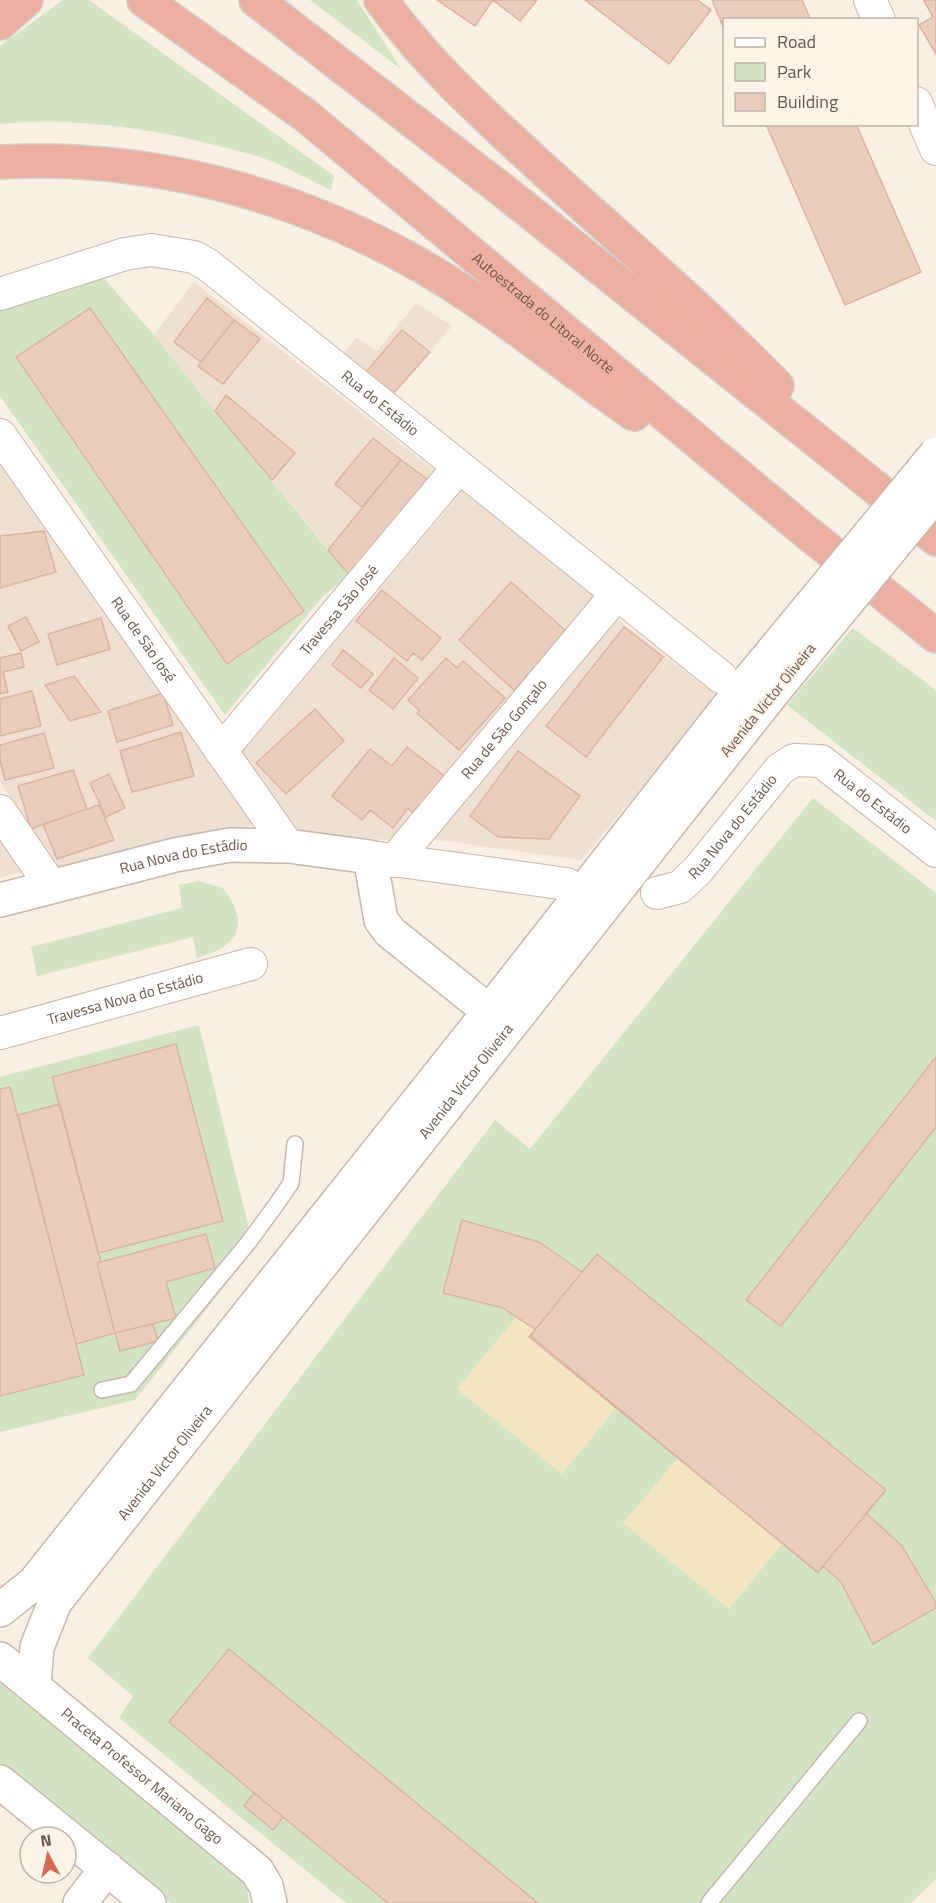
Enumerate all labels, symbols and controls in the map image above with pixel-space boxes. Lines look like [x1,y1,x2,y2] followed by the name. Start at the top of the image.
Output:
[723,18,918,126] legend
[777,28,816,55] text: Road
[777,58,812,85] text: Park
[777,88,838,115] text: Building
[467,247,620,379] street label: Autoestrada do Litoral Norte
[336,364,424,441] street label: Rua do Estádio
[294,559,384,660] street label: Travessa São José
[106,592,182,687] street label: Rua de São José
[714,637,821,762] street label: Avenida Victor Oliveira
[455,673,553,784] street label: Rua de São Gonçalo
[829,763,917,839] street label: Rua do Estádio
[683,769,783,885] street label: Rua Nova do Estádio
[117,833,248,880] street label: Rua Nova do Estádio
[45,966,206,1030] street label: Travessa Nova do Estádio
[413,1018,519,1143] street label: Avenida Victor Oliveira
[112,1400,218,1525] street label: Avenida Victor Oliveira
[56,1702,228,1850] street label: Praceta Professor Mariano Gago
[18,1825,78,1885] north arrow
[39,1827,53,1853] text: N

